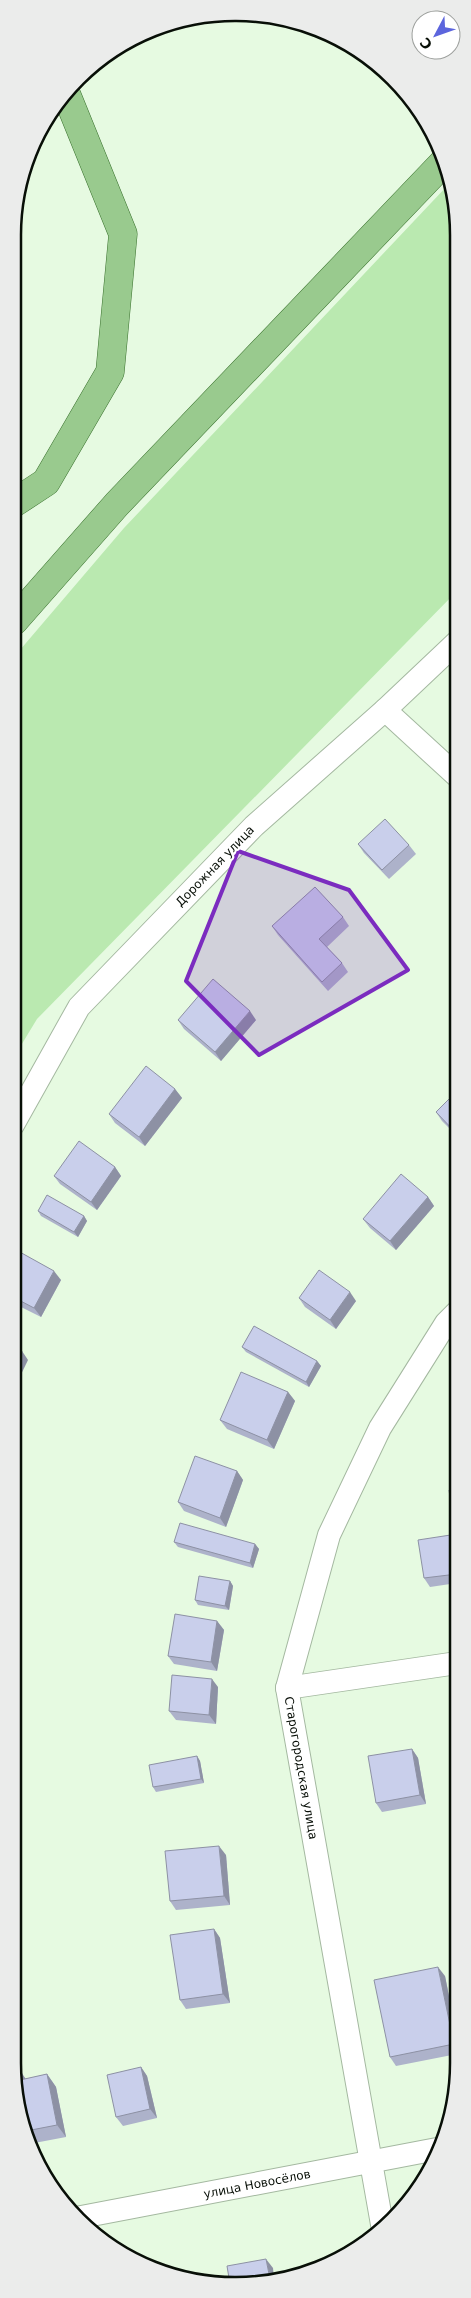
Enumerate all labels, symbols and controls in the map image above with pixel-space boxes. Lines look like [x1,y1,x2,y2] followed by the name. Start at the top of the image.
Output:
[411,10,461,60] north arrow
[417,34,436,53] text: С
[173,823,257,909] street label: Дорожная улица
[282,1695,320,1841] street label: Старогородская улица
[202,2167,312,2201] street label: улица Новосёлов

